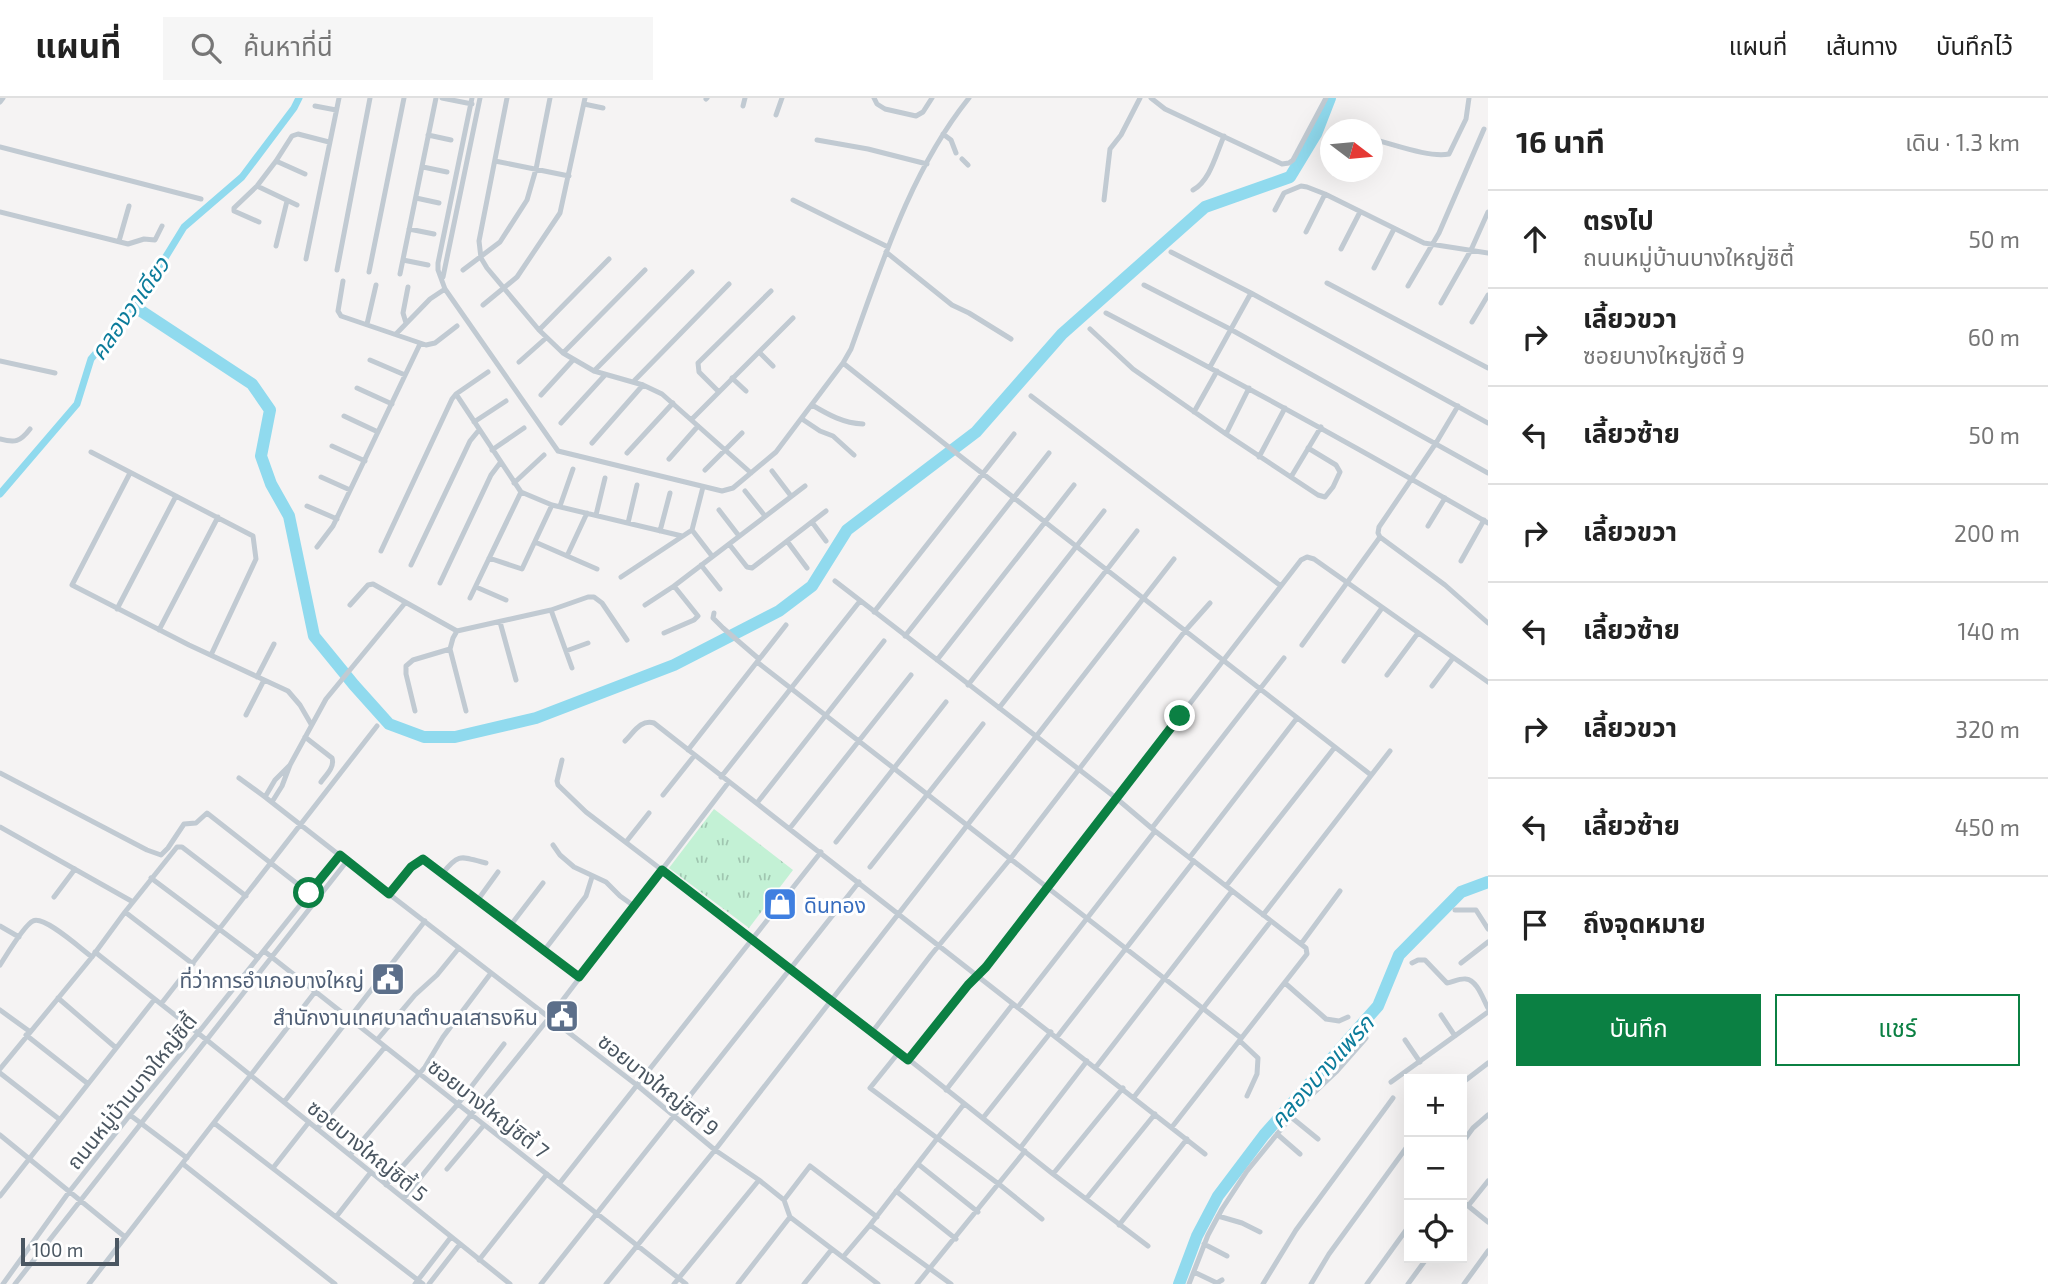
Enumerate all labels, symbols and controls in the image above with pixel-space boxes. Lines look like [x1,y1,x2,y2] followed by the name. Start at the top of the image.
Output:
[163,17,653,80] search box
[35,25,121,65] text: แผนที่
[187,29,225,67] icon: search
[243,30,333,61] text: ค้นหาที่นี่
[1729,31,1787,60] text: แผนที่
[1825,31,1898,60] text: เส้นทาง
[1936,31,2013,60] text: บันทึกไว้
[1320,119,1383,182] north arrow
[1516,123,1605,159] text: 16 นาที
[1905,128,2020,156] text: เดิน · 1.3 km
[1583,204,1654,235] text: ตรงไป
[1516,220,1554,258] icon: ahead
[1969,225,2020,253] text: 50 m
[1583,243,1794,271] text: ถนนหมู่บ้านบางใหญ่ซิตี้
[83,251,175,365] water label: คลองวาเดียว
[1583,302,1677,333] text: เลี้ยวขวา
[1516,318,1554,356] icon: right
[1968,323,2020,351] text: 60 m
[1583,341,1745,369] text: ซอยบางใหญ่ซิตี้ 9
[1516,416,1554,454] icon: left
[1583,417,1680,448] text: เลี้ยวซ้าย
[1969,421,2020,449] text: 50 m
[1516,514,1554,552] icon: right
[1583,515,1677,546] text: เลี้ยวขวา
[1954,519,2020,547] text: 200 m
[1516,612,1554,650] icon: left
[1583,613,1680,644] text: เลี้ยวซ้าย
[1958,617,2020,645] text: 140 m
[1164,700,1195,731] route end
[1516,710,1554,748] icon: right
[1583,711,1677,742] text: เลี้ยวขวา
[1955,715,2020,743] text: 320 m
[1516,808,1554,846] icon: left
[1583,809,1680,840] text: เลี้ยวซ้าย
[1954,813,2020,841] text: 450 m
[293,877,324,908] route start
[761,885,799,923] shop icon: ดินทอง
[804,892,866,917] place label: ดินทอง
[1516,906,1554,944] icon: arrive
[1583,907,1706,938] text: ถึงจุดหมาย
[369,960,407,998] public building icon: ที่ว่าการอำเภอบางใหญ่
[180,966,364,992] place label: ที่ว่าการอำเภอบางใหญ่
[1516,994,1761,1066] button: บันทึก
[1775,994,2020,1066] button: แชร์
[543,997,581,1035] public building icon: สำนักงานเทศบาลตำบลเสาธงหิน
[273,1004,538,1029] place label: สำนักงานเทศบาลตำบลเสาธงหิน
[60,1008,203,1175] street label: ถนนหมู่บ้านบางใหญ่ซิตี้
[1263,1008,1380,1133] water label: คลองบางแพรก
[594,1027,725,1140] street label: ซอยบางใหญ่ซิตี้ 9
[424,1052,555,1163] street label: ซอยบางใหญ่ซิตี้ 7
[1404,1074,1467,1263] map controls
[1404,1074,1467,1137] button: +
[303,1093,434,1206] street label: ซอยบางใหญ่ซิตี้ 5
[1404,1137,1467,1200] button: −
[1404,1200,1467,1263] button: locate
[21,1235,119,1267] scale bar
[32,1238,83,1261] text: 100 m

